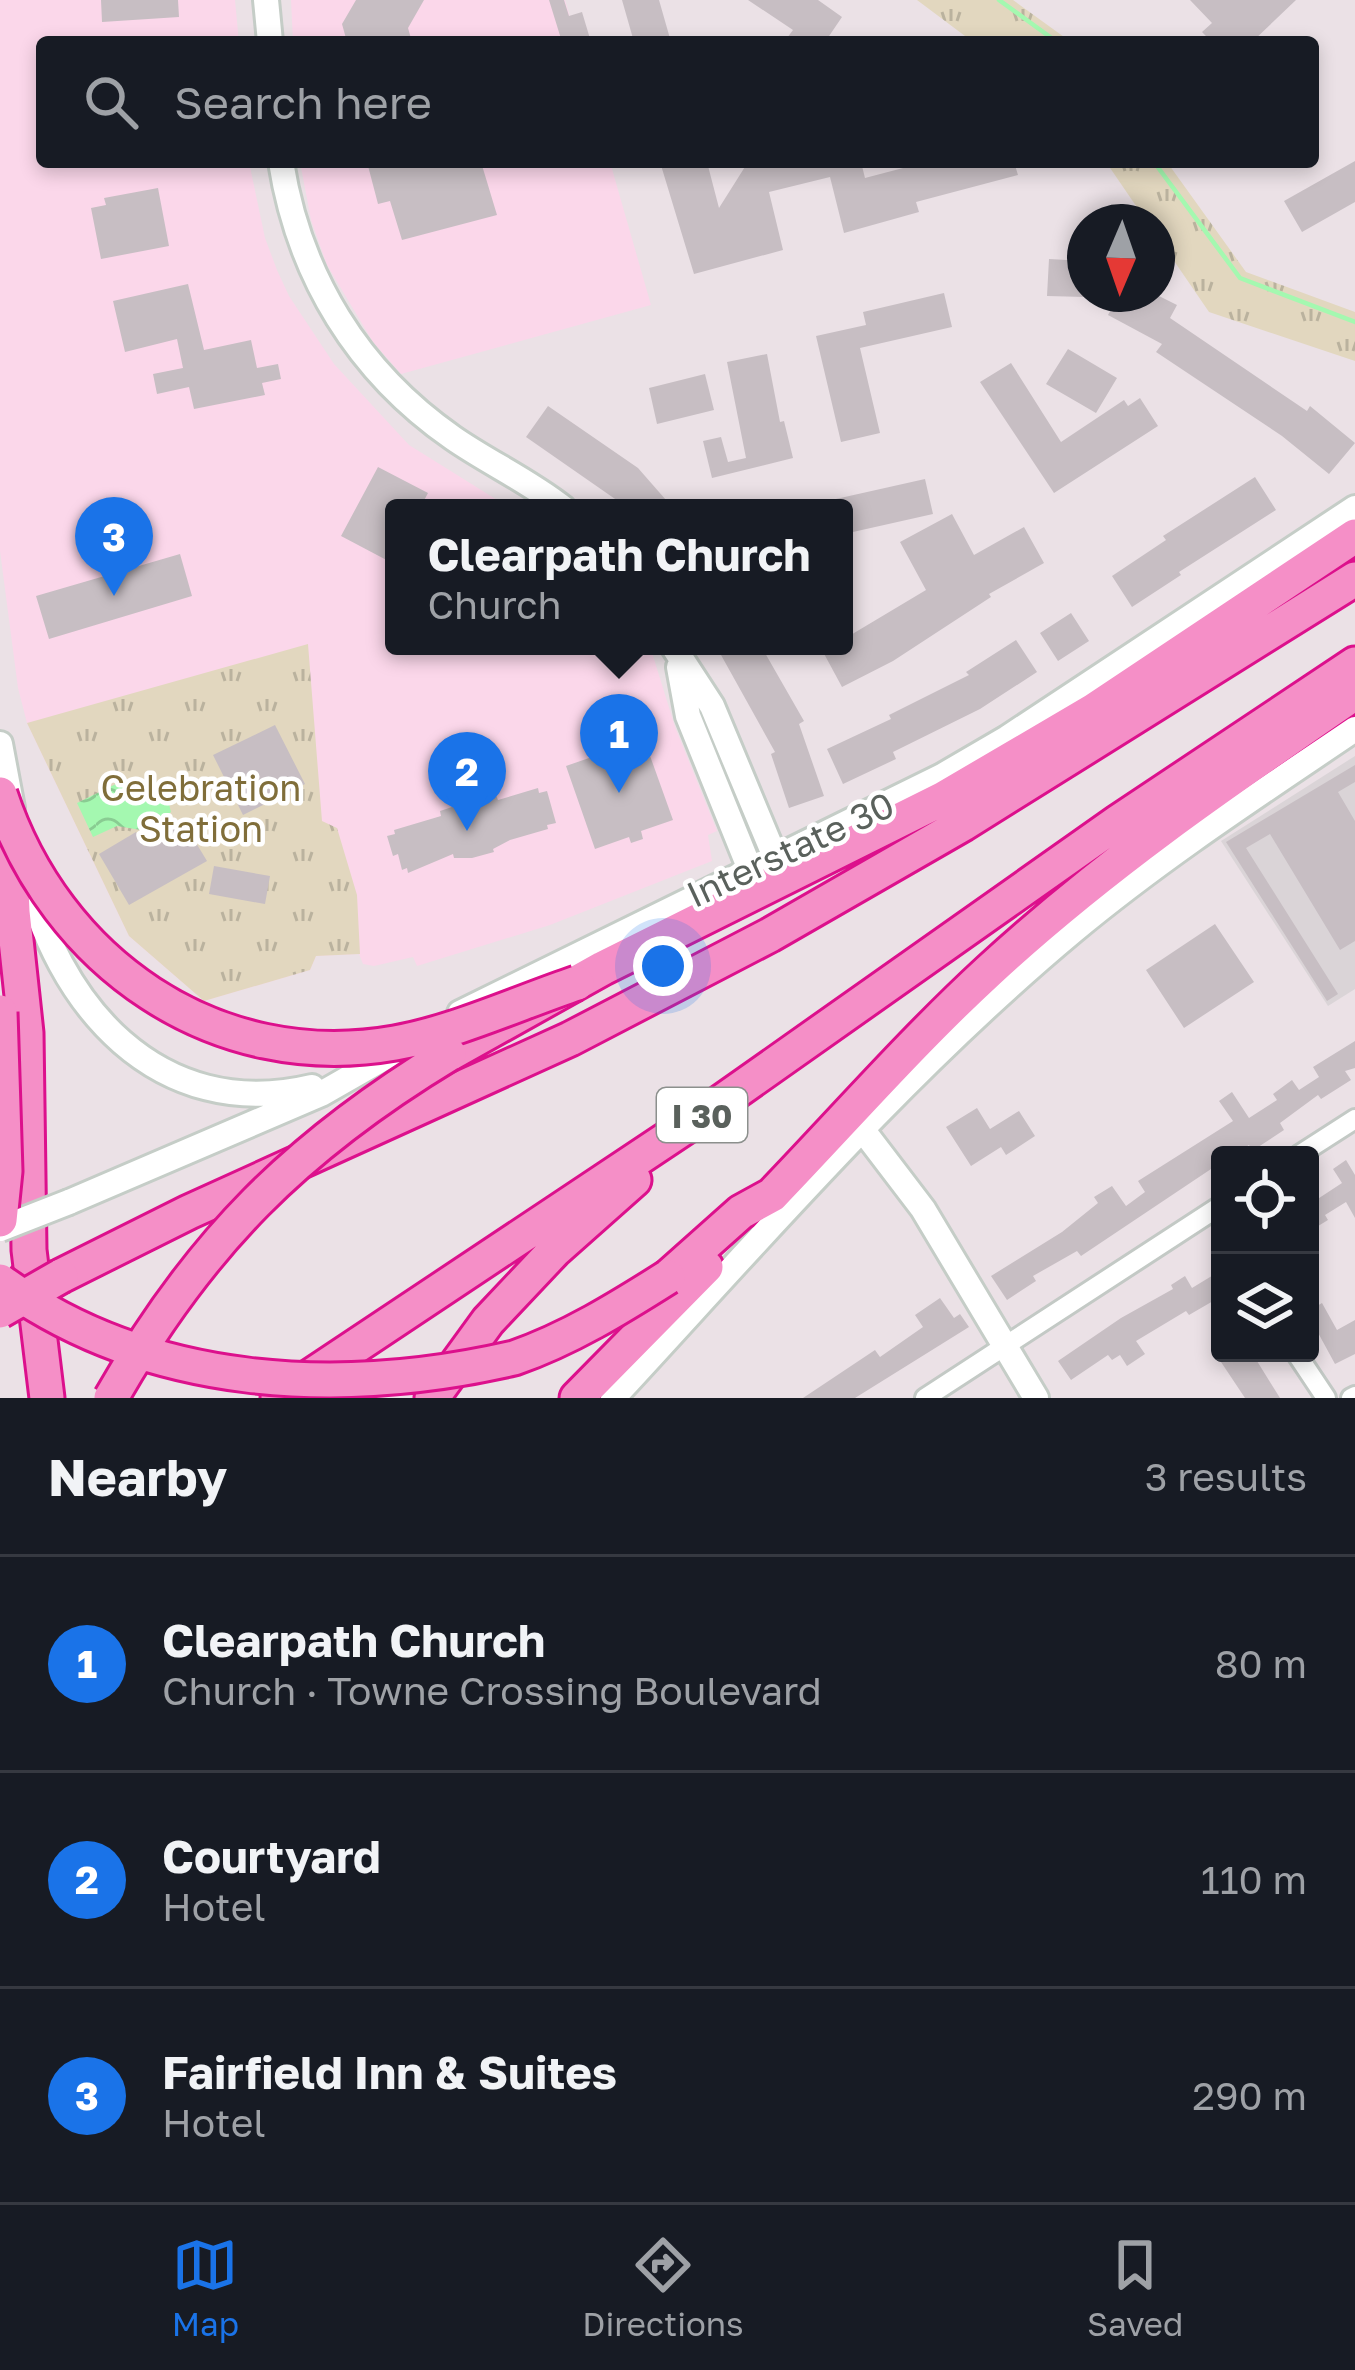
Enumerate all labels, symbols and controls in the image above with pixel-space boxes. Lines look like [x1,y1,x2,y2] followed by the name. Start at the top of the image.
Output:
[36,36,1319,168] search box
[78,69,144,135] icon: search
[174,75,432,129] text: Search here
[1067,204,1175,312] north arrow
[75,497,153,596] pin: 3
[385,499,853,655] popup
[427,527,811,581] text: Clearpath Church
[427,581,562,628] text: Church
[580,694,658,793] pin: 1
[428,732,506,831] pin: 2
[101,766,302,850] park label: Celebration Station
[680,782,900,916] street label: Interstate 30
[633,936,693,996] your location
[657,1088,747,1142] road number: I 30
[1211,1146,1319,1362] map controls
[1211,1146,1319,1254] button: locate
[1211,1254,1319,1362] button: layers
[48,1446,227,1507] text: Nearby
[1145,1453,1307,1500] text: 3 results
[162,1613,545,1667] text: Clearpath Church
[77,1640,97,1687] text: 1
[1215,1640,1307,1687] text: 80 m
[162,1667,822,1714] text: Church · Towne Crossing Boulevard
[162,1829,381,1883] text: Courtyard
[75,1856,99,1903] text: 2
[1201,1856,1307,1903] text: 110 m
[162,1883,266,1930] text: Hotel
[162,2045,617,2099] text: Fairfield Inn & Suites
[75,2072,99,2119] text: 3
[1192,2072,1307,2119] text: 290 m
[162,2099,266,2146] text: Hotel
[172,2232,239,2343] tab: Map
[582,2232,744,2343] tab: Directions
[1087,2232,1183,2343] tab: Saved

